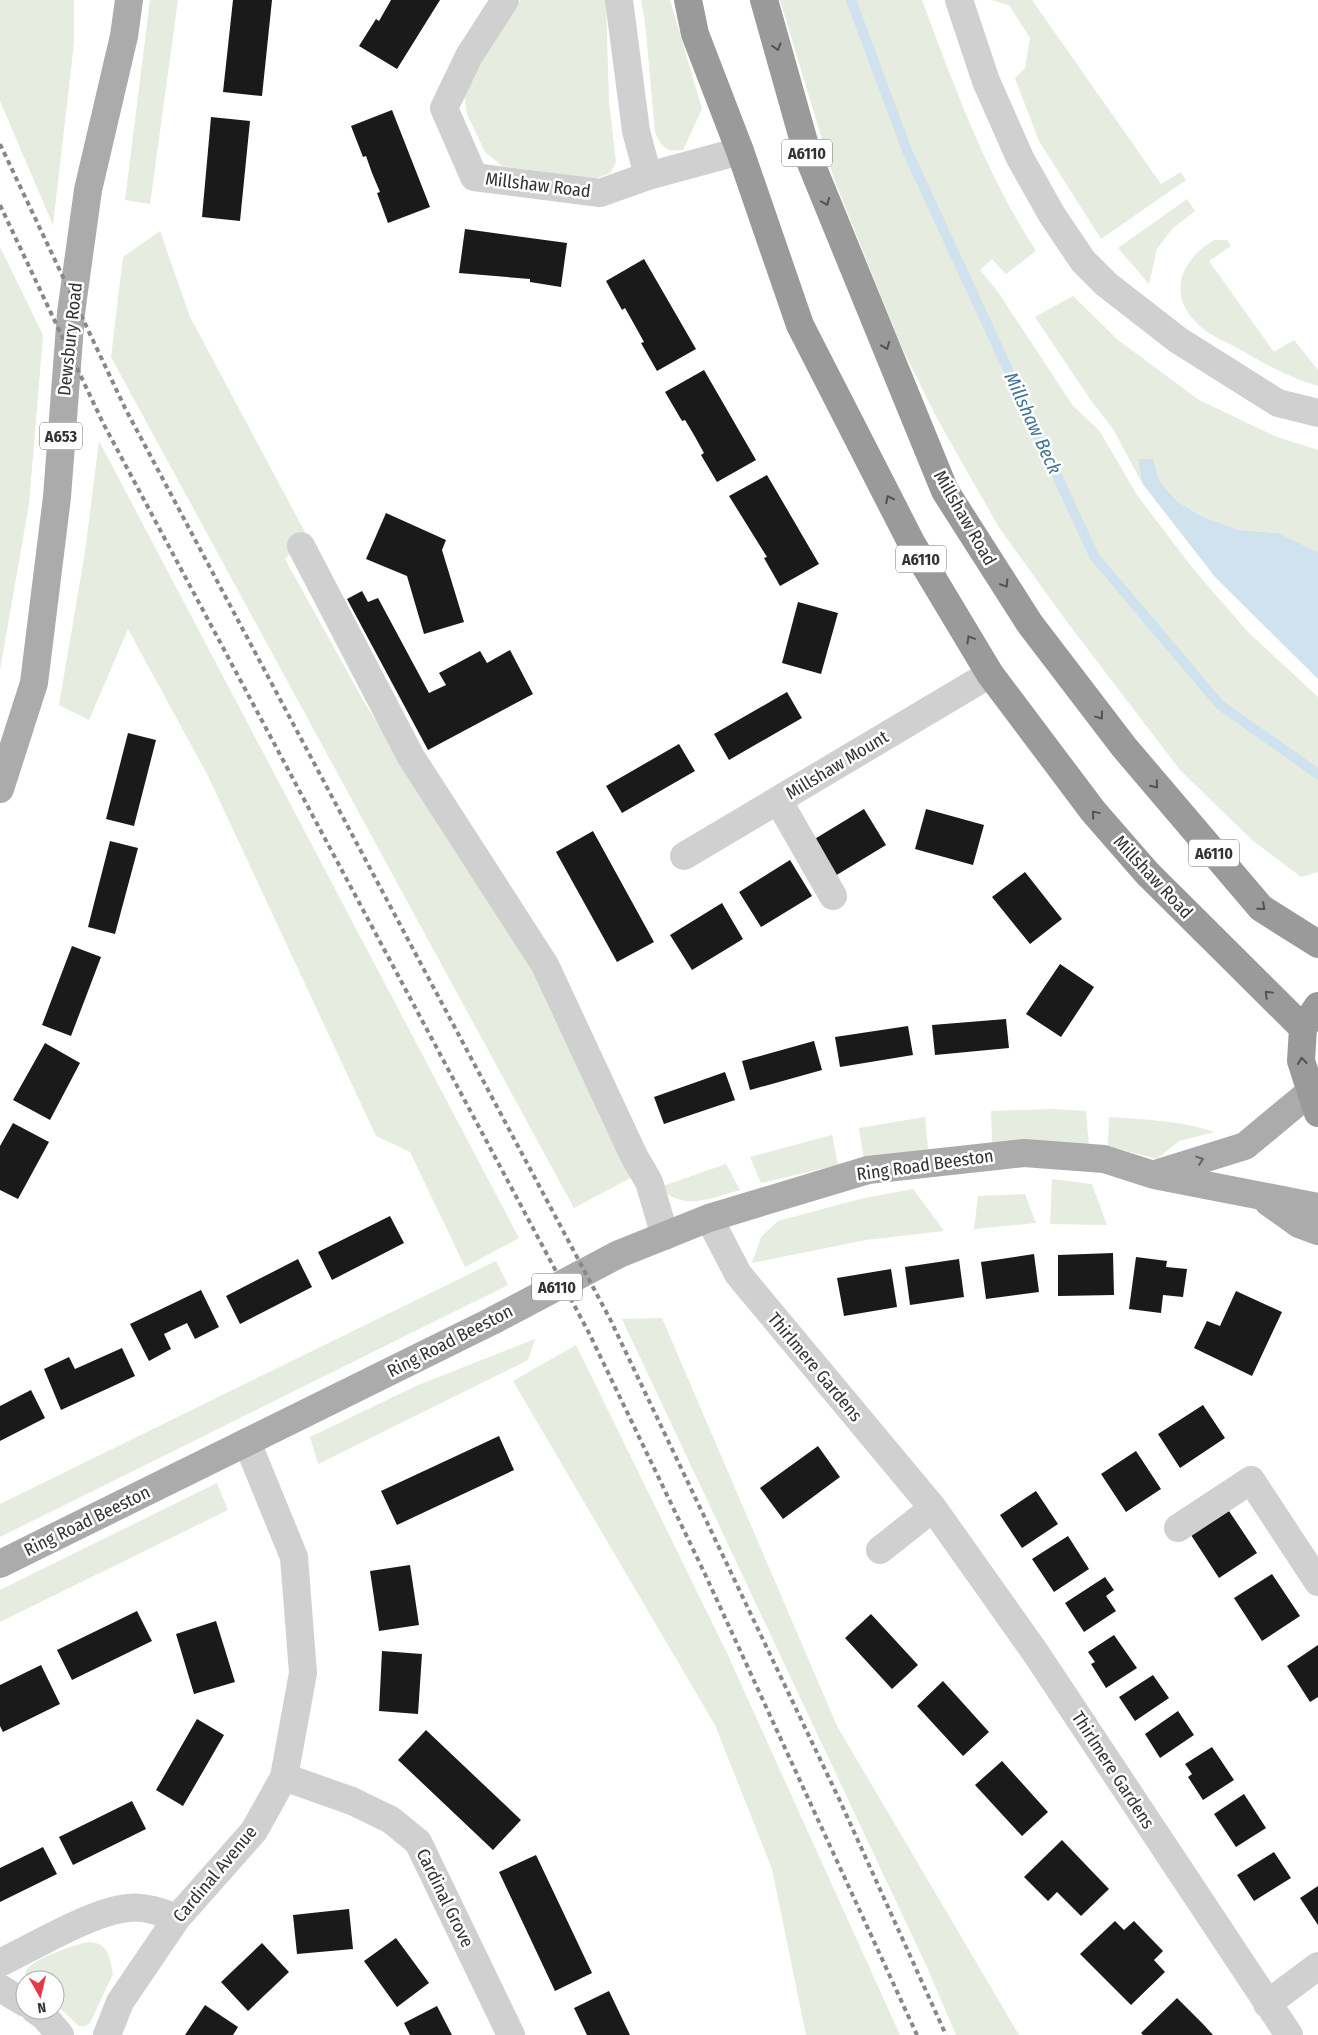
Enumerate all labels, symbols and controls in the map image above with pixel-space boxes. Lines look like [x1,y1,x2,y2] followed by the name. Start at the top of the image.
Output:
[771,43,782,51] one-way arrow
[782,140,832,167] road number: A6110
[484,168,592,202] street label: Millshaw Road
[820,197,831,206] one-way arrow
[53,281,87,397] street label: Dewsbury Road
[879,341,890,350] one-way arrow
[999,368,1067,478] water label: Millshaw Beck
[40,422,82,450] road number: A653
[929,467,1001,569] street label: Millshaw Road
[885,495,895,504] one-way arrow
[896,546,946,572] road number: A6110
[998,579,1008,588] one-way arrow
[966,636,976,645] one-way arrow
[1094,710,1103,720] one-way arrow
[782,726,892,804] street label: Millshaw Mount
[1149,779,1157,788] one-way arrow
[1092,810,1101,819] one-way arrow
[1109,831,1197,923] street label: Millshaw Road
[1189,840,1239,866] road number: A6110
[1257,901,1266,910] one-way arrow
[1265,991,1274,1000] one-way arrow
[1297,1056,1308,1064] one-way arrow
[855,1145,995,1185] street label: Ring Road Beeston
[1196,1156,1204,1166] one-way arrow
[532,1274,582,1300] road number: A6110
[384,1300,516,1382] street label: Ring Road Beeston
[763,1308,867,1426] street label: Thirlmere Gardens
[20,1481,154,1561] street label: Ring Road Beeston
[1067,1707,1159,1833] street label: Thirlmere Gardens
[168,1821,262,1927] street label: Cardinal Avenue
[412,1845,478,1951] street label: Cardinal Grove
[15,1970,65,2020] north arrow
[36,1998,47,2016] text: N

